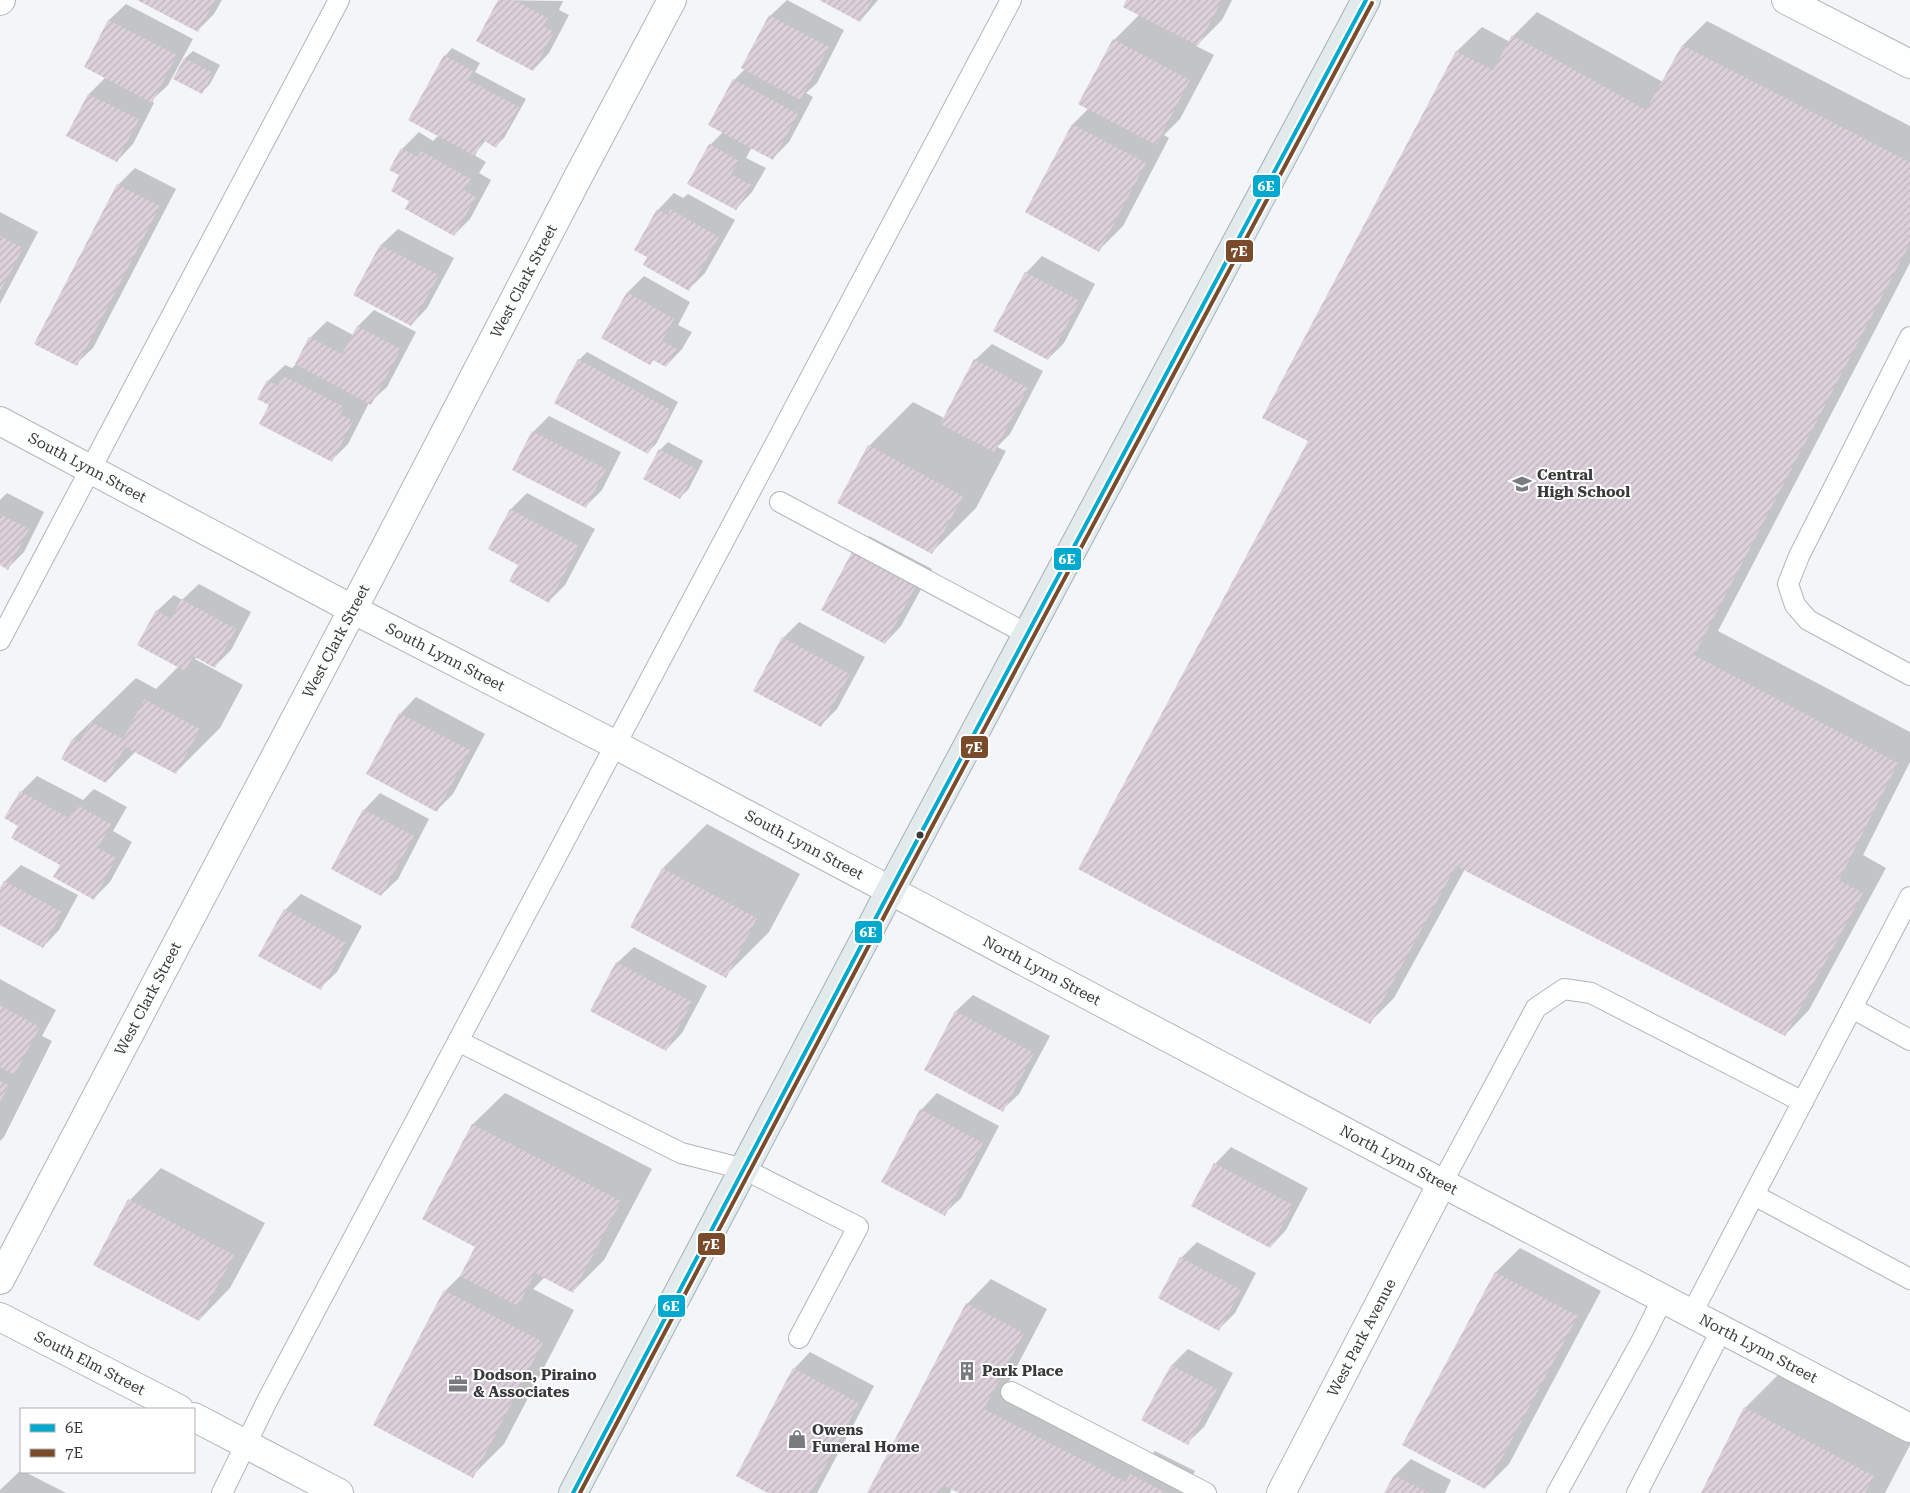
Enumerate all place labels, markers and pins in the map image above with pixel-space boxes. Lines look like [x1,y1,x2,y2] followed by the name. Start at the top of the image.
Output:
[1537,466,1630,501] place label: Central High School
[1511,473,1533,495] school or university icon: Central High School
[915,830,925,840] unlabelled marker
[956,1360,978,1382] building icon: Park Place
[982,1362,1063,1380] place label: Park Place
[473,1366,597,1401] place label: Dodson, Piraino & Associates
[447,1373,469,1395] office icon: Dodson, Piraino & Associates
[812,1421,920,1456] place label: Owens Funeral Home
[786,1428,808,1450] shop icon: Owens Funeral Home

